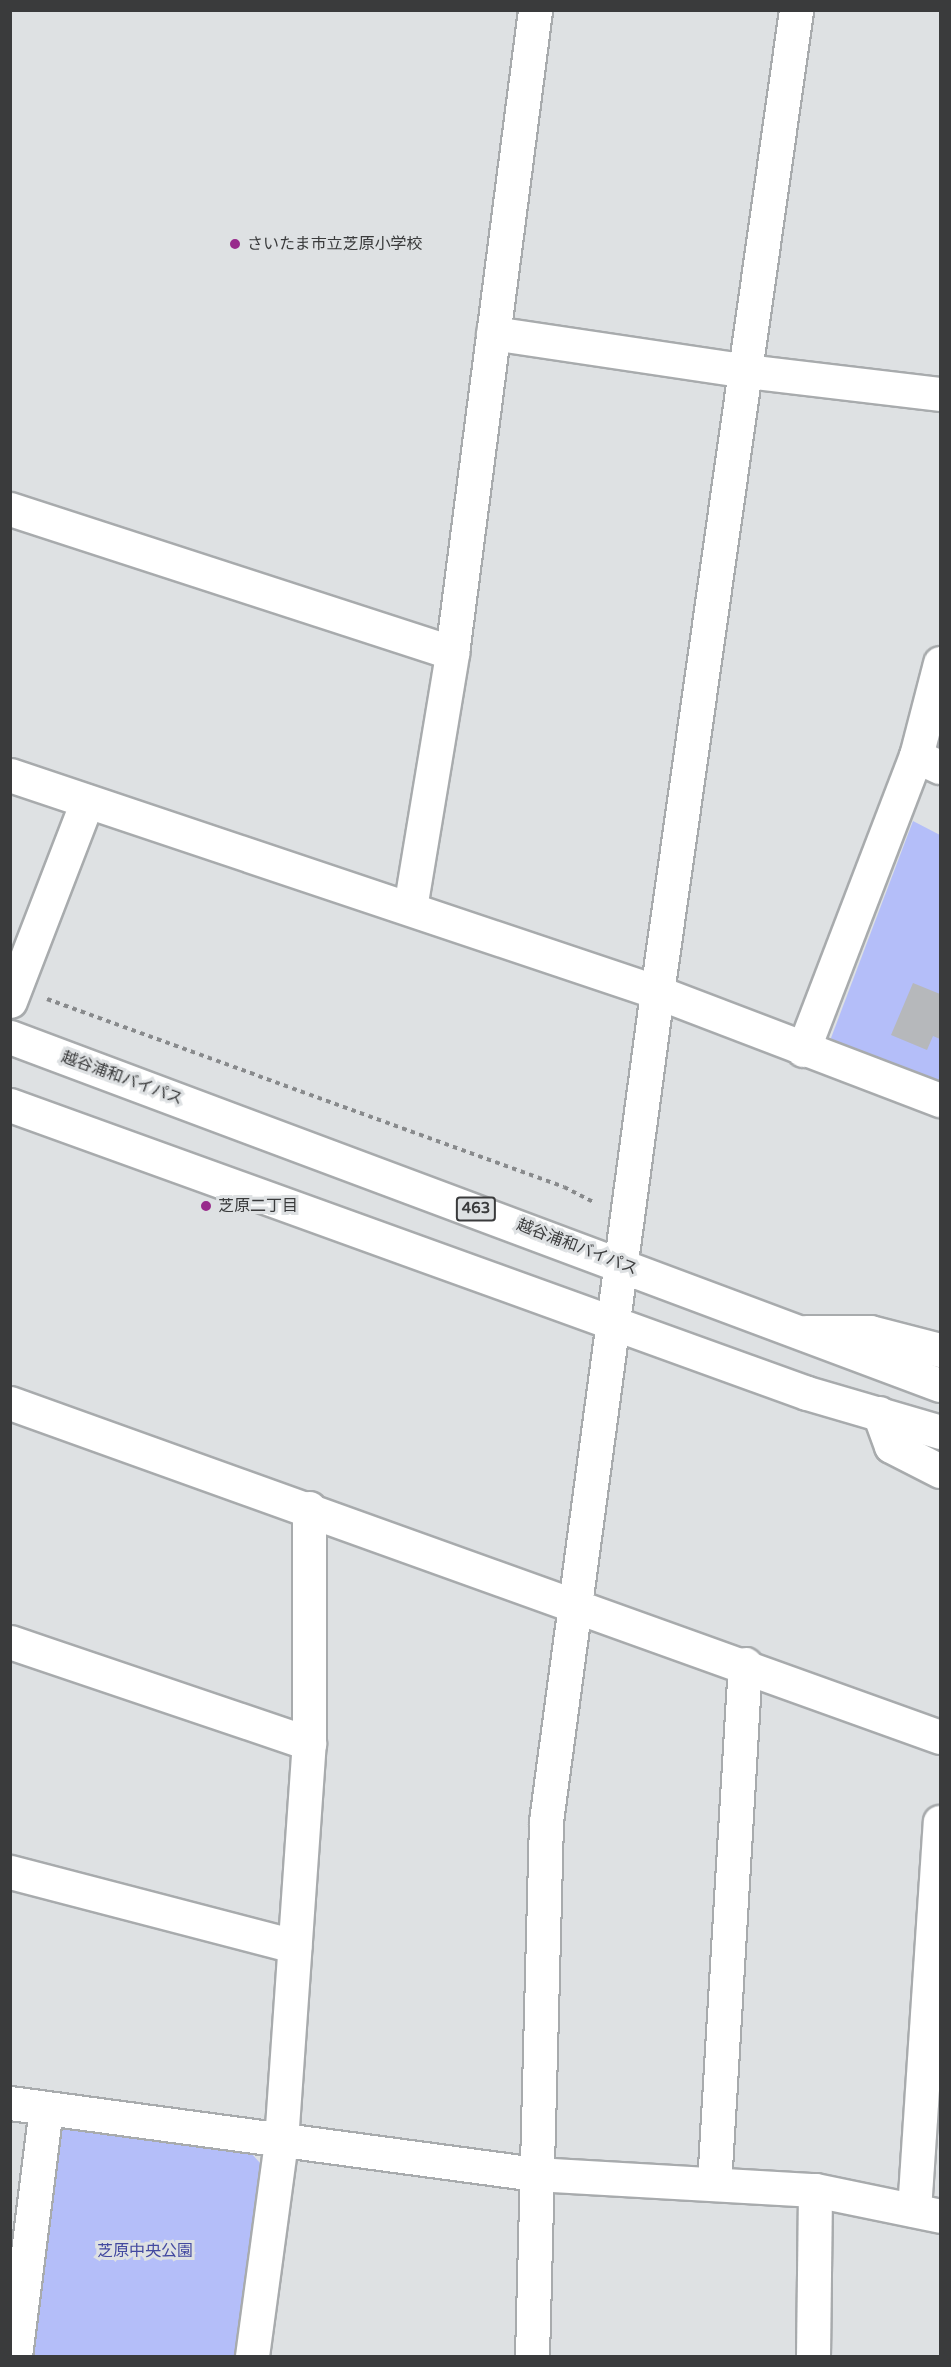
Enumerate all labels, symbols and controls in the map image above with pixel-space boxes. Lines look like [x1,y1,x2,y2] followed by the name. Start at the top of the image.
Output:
[247,234,423,254] place label: さいたま市立芝原小学校
[228,237,242,251] marker: さいたま市立芝原小学校
[59,1047,185,1109] street label: 越谷浦和バイパス
[218,1196,298,1216] place label: 芝原二丁目
[455,1197,497,1221] road number: 463
[199,1199,213,1213] marker: 芝原二丁目
[514,1215,640,1279] street label: 越谷浦和バイパス
[97,2241,193,2261] park label: 芝原中央公園

